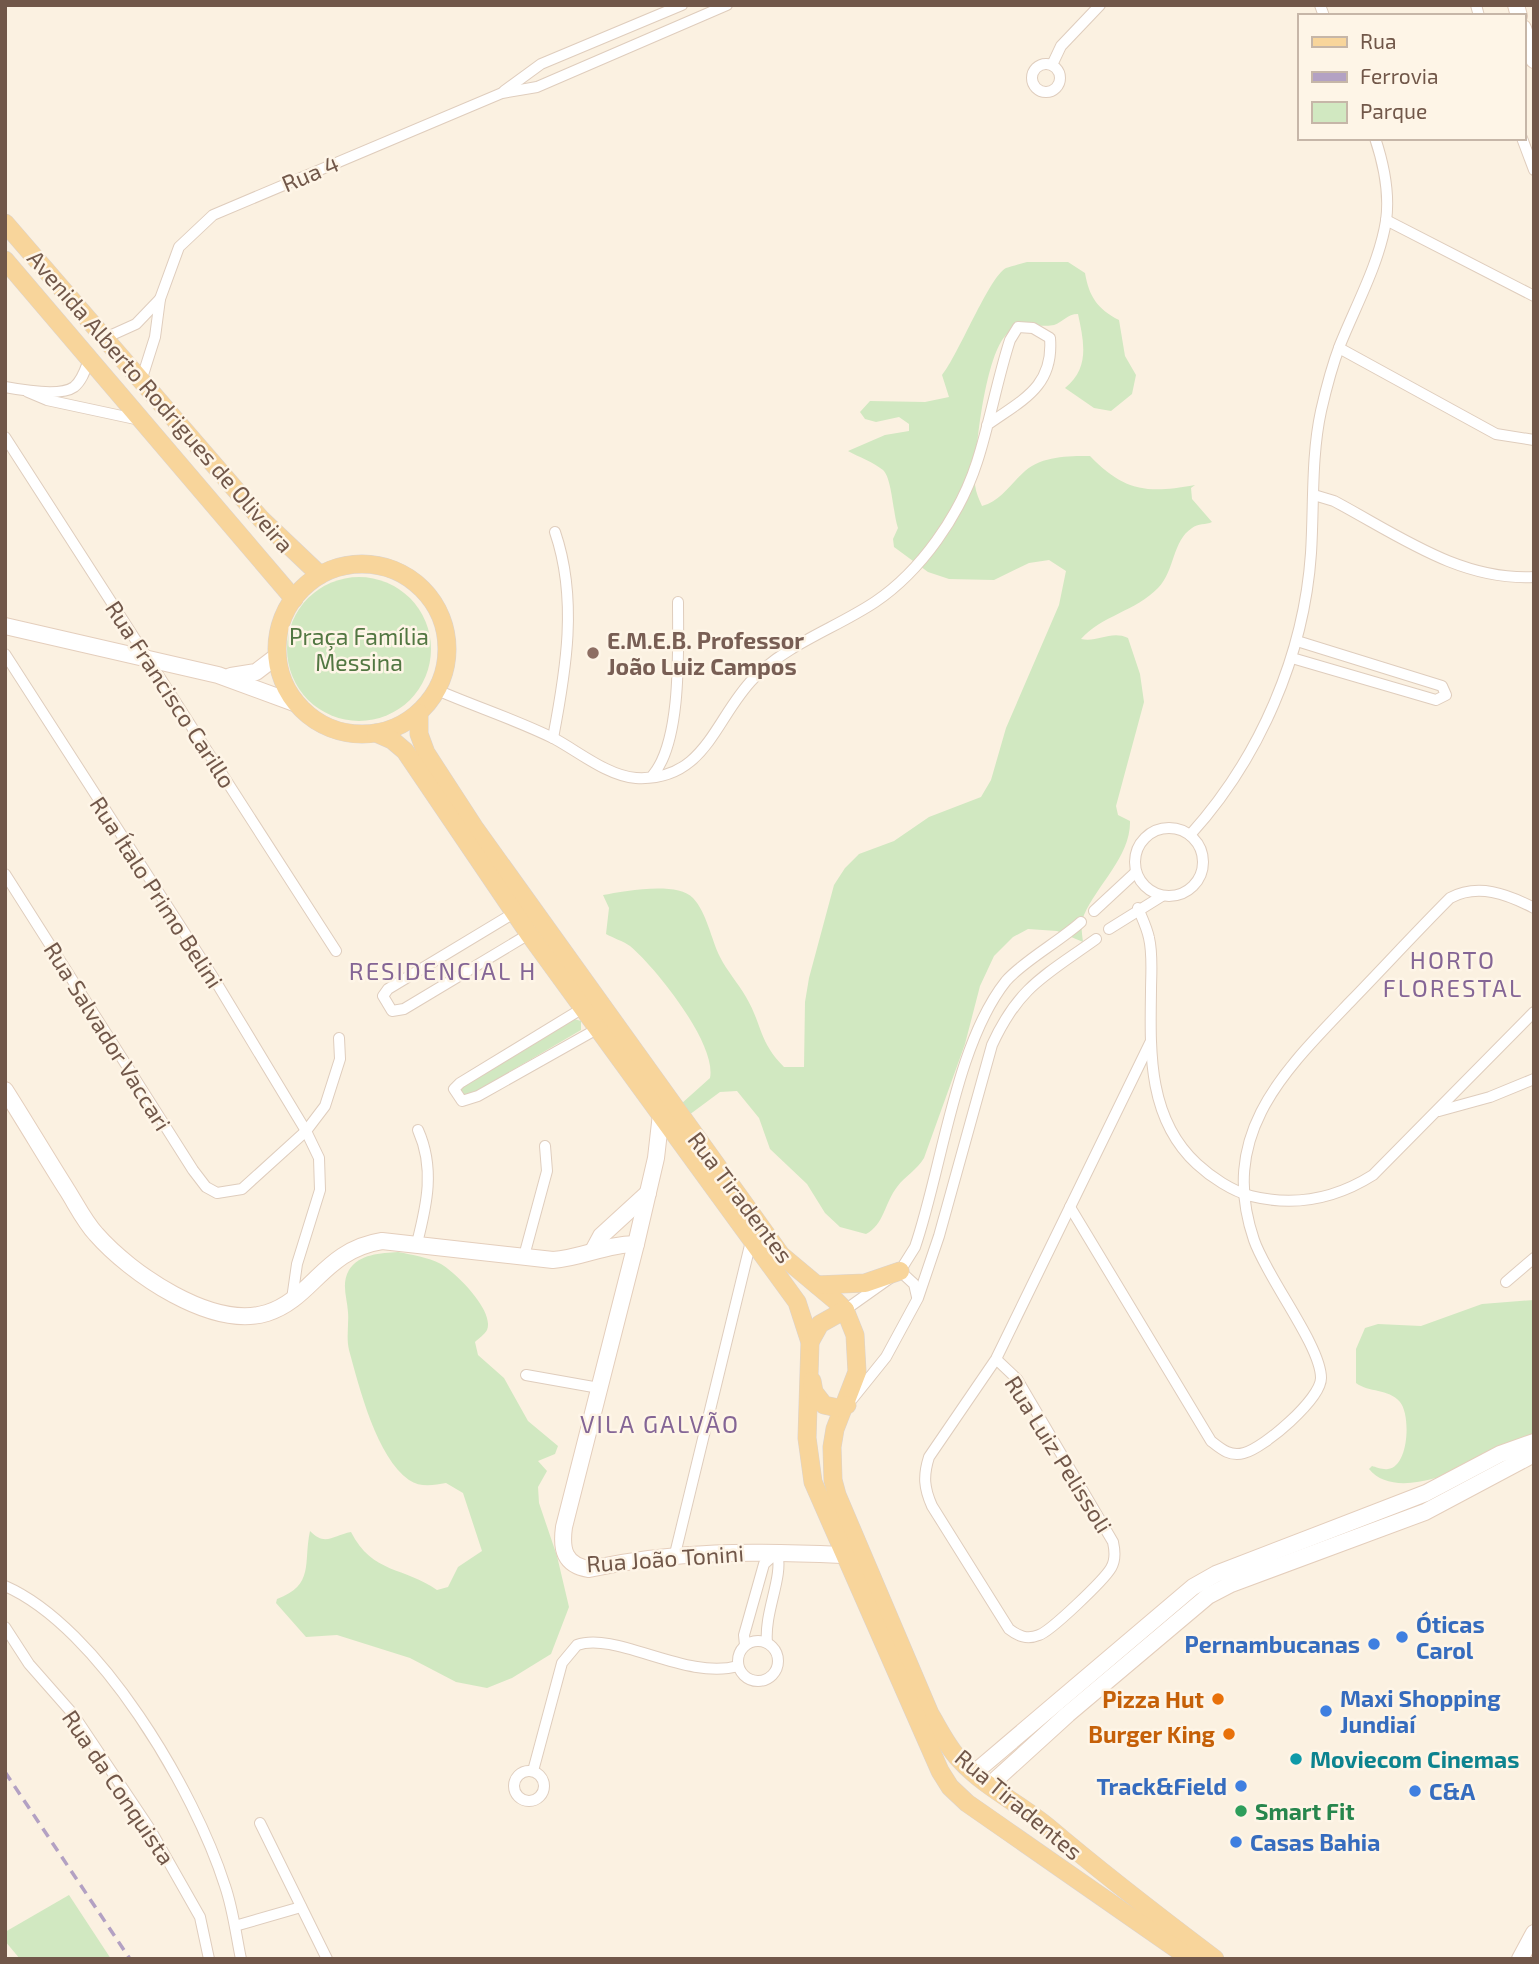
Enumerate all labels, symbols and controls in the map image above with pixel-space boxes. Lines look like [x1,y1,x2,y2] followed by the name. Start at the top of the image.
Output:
[1298,14,1525,140] legend
[1360,28,1396,53] text: Rua
[1360,63,1439,88] text: Ferrovia
[1360,98,1427,123] text: Parque
[277,149,343,197] street label: Rua 4
[22,244,300,558] street label: Avenida Alberto Rodrigues de Oliveira
[100,595,242,793] street label: Rua Francisco Carillo
[289,622,429,676] park label: Praça Família Messina
[607,626,804,680] place label: E.M.E.B. Professor João Luiz Campos
[585,645,601,661] marker: E.M.E.B. Professor João Luiz Campos
[85,791,229,993] street label: Rua Ítalo Primo Belini
[39,937,177,1135] street label: Rua Salvador Vaccari
[1383,945,1523,1002] district label: HORTO FLORESTAL
[349,956,537,985] district label: RESIDENCIAL H
[683,1126,799,1268] street label: Rua Tiradentes
[999,1370,1119,1538] street label: Rua Luiz Pelissoli
[580,1409,740,1438] district label: VILA GALVÃO
[585,1539,745,1577] street label: Rua João Tonini
[1416,1610,1485,1664] place label: Óticas Carol
[1394,1629,1410,1645] marker: Óticas Carol
[1185,1630,1360,1658] place label: Pernambucanas
[1366,1636,1382,1652] marker: Pernambucanas
[1340,1684,1501,1738] place label: Maxi Shopping Jundiaí
[1102,1685,1204,1713] place label: Pizza Hut
[1210,1691,1226,1707] marker: Pizza Hut
[1318,1703,1334,1719] marker: Maxi Shopping Jundiaí
[57,1704,181,1870] street label: Rua da Conquista
[1088,1720,1216,1748] place label: Burger King
[1221,1726,1237,1742] marker: Burger King
[950,1743,1088,1865] street label: Rua Tiradentes
[1310,1745,1519,1773] place label: Moviecom Cinemas
[1288,1751,1304,1767] marker: Moviecom Cinemas
[1096,1772,1227,1800] place label: Track&Field
[1429,1777,1475,1805] place label: C&A
[1233,1778,1249,1794] marker: Track&Field
[1407,1783,1423,1799] marker: C&A
[1255,1797,1355,1825] place label: Smart Fit
[1233,1803,1249,1819] marker: Smart Fit
[1250,1828,1380,1856] place label: Casas Bahia
[1228,1834,1244,1850] marker: Casas Bahia

